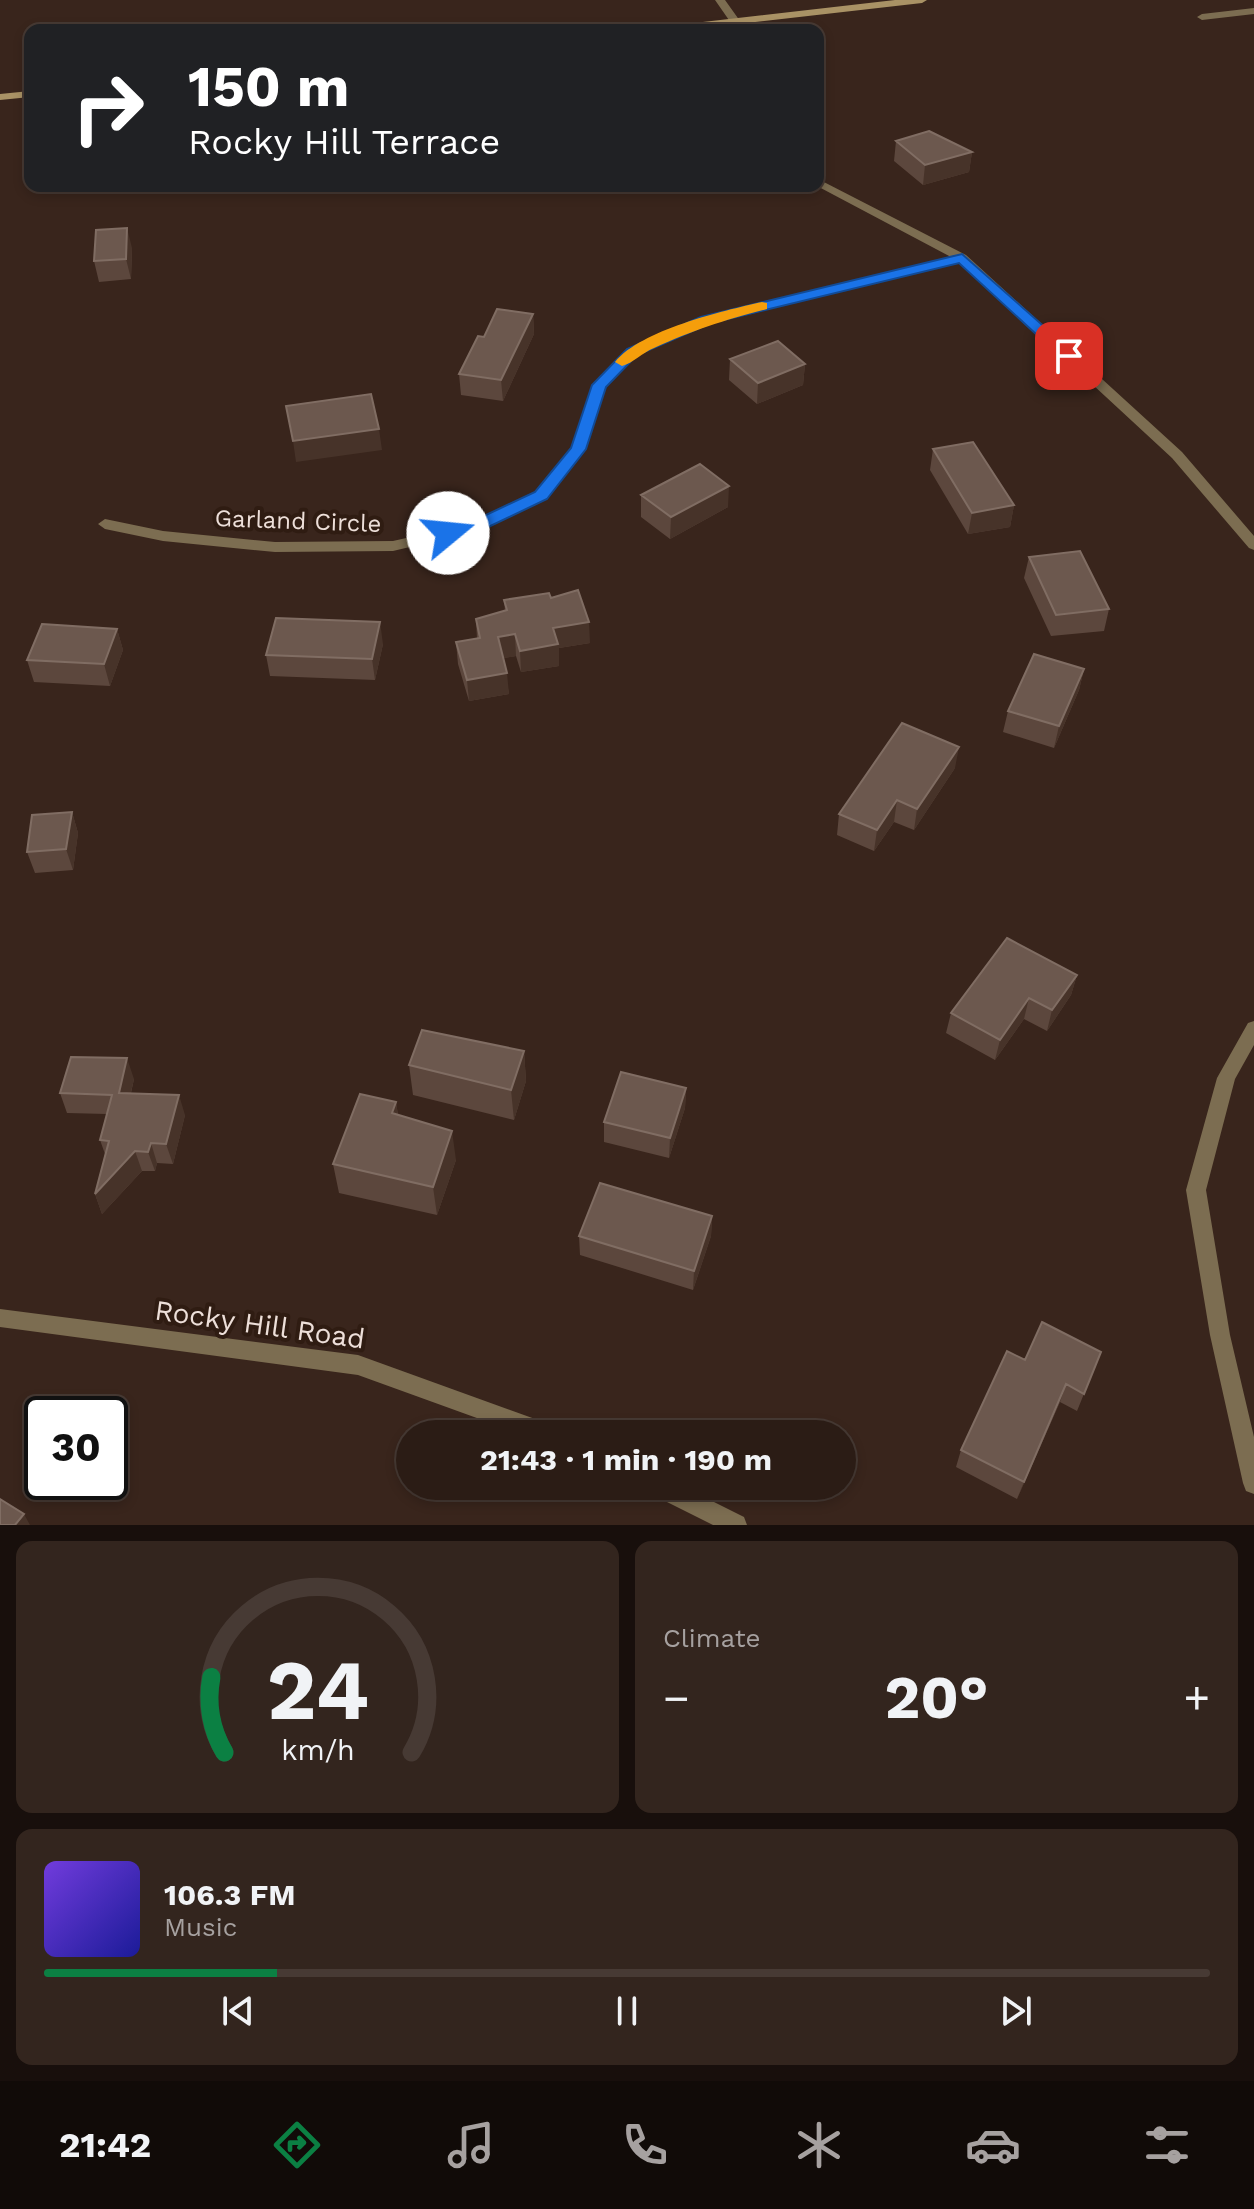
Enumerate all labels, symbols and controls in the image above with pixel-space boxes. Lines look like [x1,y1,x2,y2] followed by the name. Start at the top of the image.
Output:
[188,54,350,120] text: 150 m
[56,56,160,160] icon: right
[188,121,500,163] text: Rocky Hill Terrace
[1035,322,1103,390] pin
[1047,334,1091,378] icon: arrive
[406,491,490,575] position arrow
[214,504,382,538] street label: Garland Circle
[153,1293,367,1356] street label: Rocky Hill Road
[24,1396,128,1500] speed limit sign: 30
[480,1442,772,1477] text: 21:43 · 1 min · 190 m
[663,1623,761,1653] text: Climate
[266,1642,369,1739] text: 24
[884,1662,989,1733] text: 20°
[663,1672,690,1724] text: −
[1183,1672,1210,1724] text: +
[281,1733,354,1767] text: km/h
[164,1877,295,1912] text: 106.3 FM
[164,1912,237,1942] text: Music
[216,1989,260,2033] icon: previous
[605,1989,649,2033] icon: pause
[994,1989,1038,2033] icon: next
[269,2117,325,2173] icon: directions
[443,2117,499,2173] icon: music
[617,2117,673,2173] icon: phone
[791,2117,847,2173] icon: climate
[965,2117,1021,2173] icon: car
[1139,2117,1195,2173] icon: filters
[59,2124,151,2166] text: 21:42

